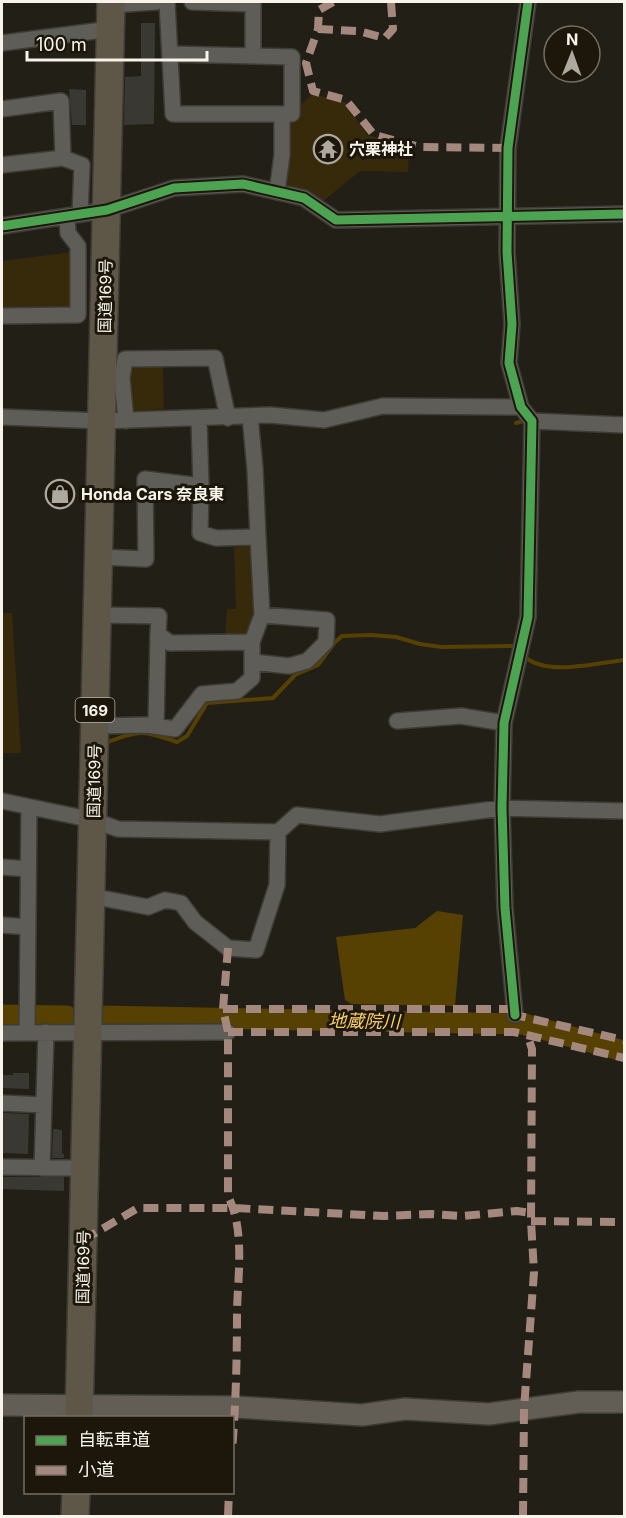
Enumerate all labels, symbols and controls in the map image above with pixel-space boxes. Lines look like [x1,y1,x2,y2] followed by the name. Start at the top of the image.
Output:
[27,24,207,62] scale bar
[542,24,602,84] north arrow
[566,29,579,49] text: N
[36,34,87,55] text: 100 m
[312,133,344,165] temple icon: 穴栗神社
[349,139,413,159] place label: 穴栗神社
[94,259,116,333] street label: 国道169号
[44,478,76,510] shop icon: Honda Cars 奈良東
[81,484,224,504] place label: Honda Cars 奈良東
[76,698,115,722] road number: 169
[83,744,105,818] street label: 国道169号
[328,1010,402,1032] water label: 地蔵院川
[72,1230,94,1304] street label: 国道169号
[24,1416,234,1494] legend
[78,1429,150,1450] text: 自転車道
[78,1459,114,1480] text: 小道

